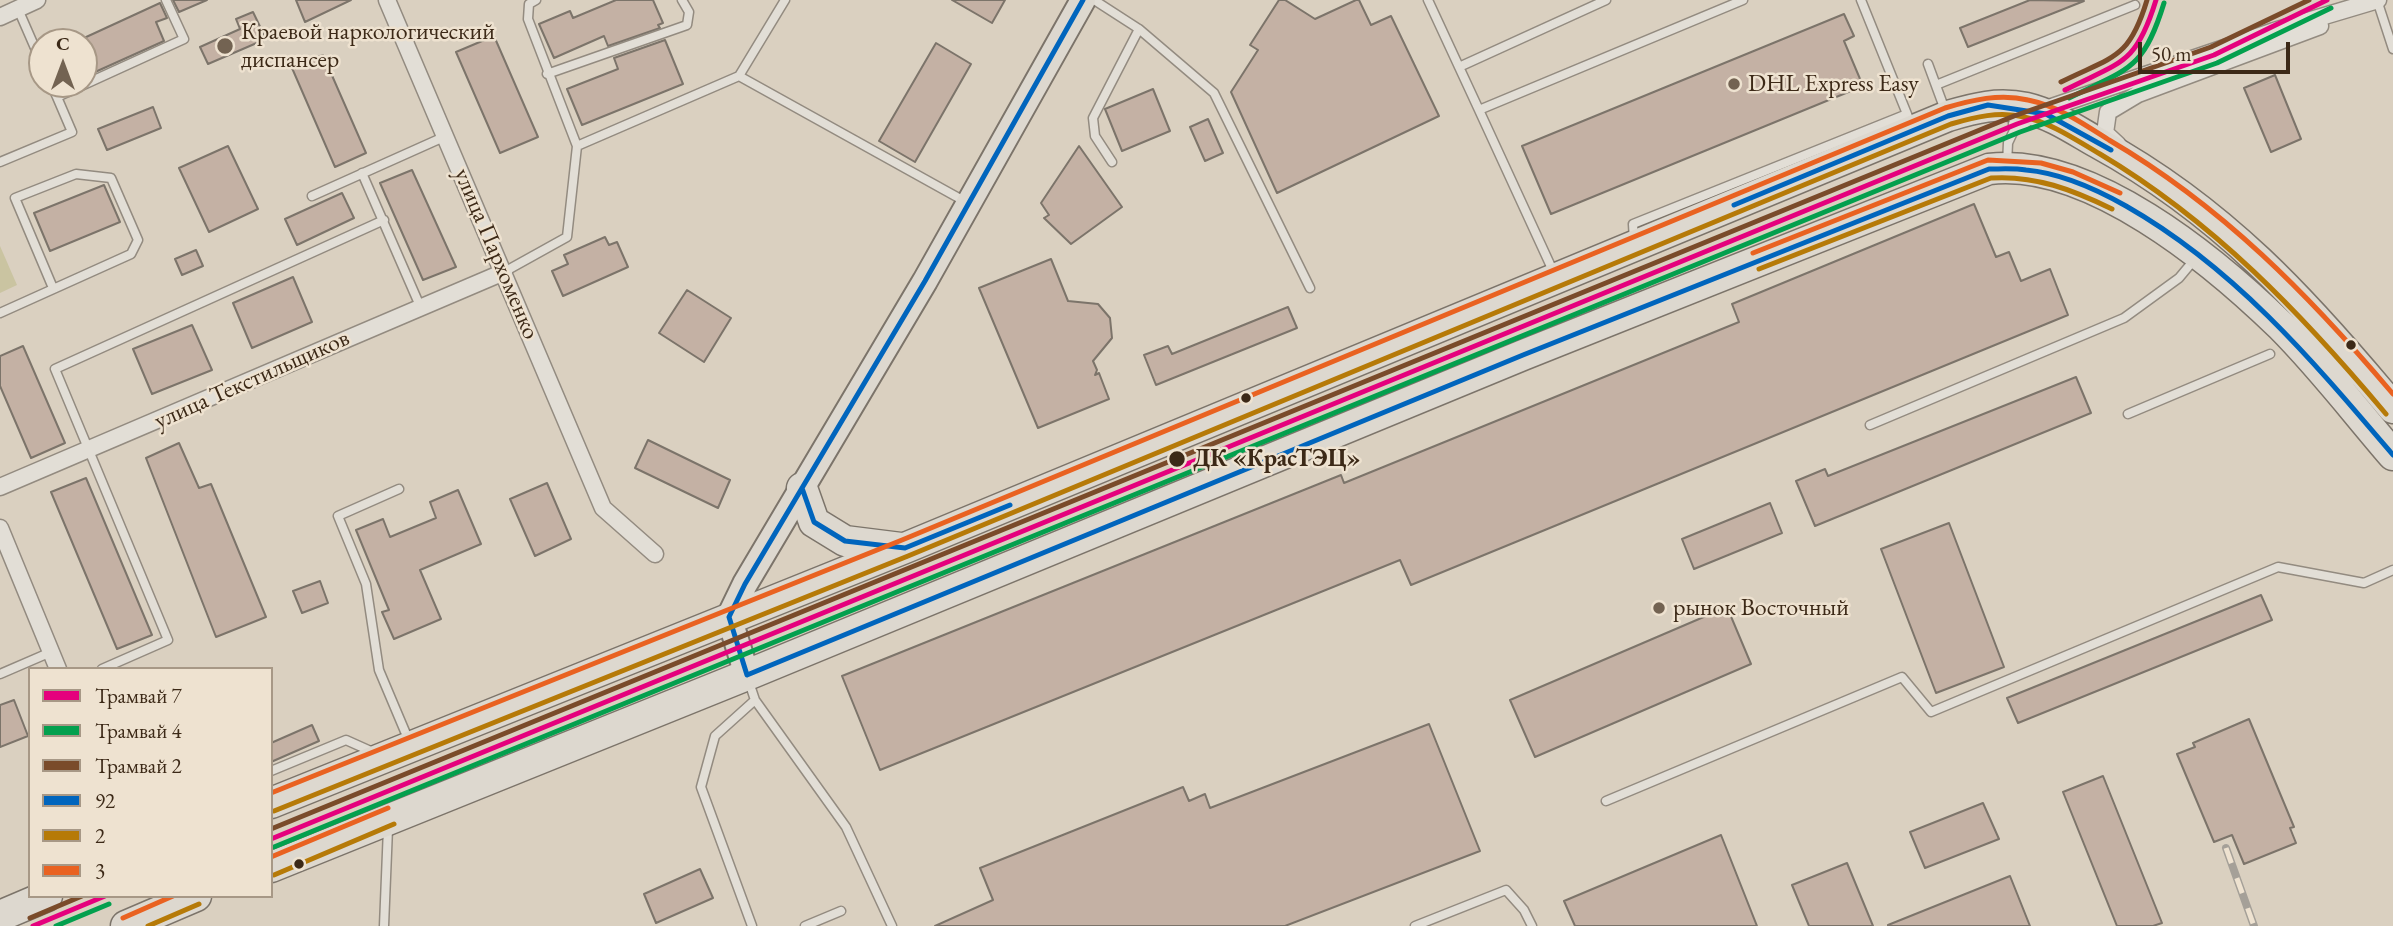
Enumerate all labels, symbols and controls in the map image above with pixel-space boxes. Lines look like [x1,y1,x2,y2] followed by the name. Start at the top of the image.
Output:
[241,18,495,74] place label: Краевой наркологический диспансер
[28,28,98,98] north arrow
[2141,28,2293,72] scale bar
[56,31,70,56] text: С
[215,36,235,56] marker: Краевой наркологический диспансер
[2151,40,2192,67] text: 50 m
[1748,70,1919,98] place label: DHL Express Easy
[1726,76,1742,92] marker: DHL Express Easy
[447,164,545,344] street label: улица Пархоменко
[150,324,354,436] street label: улица Текстильщиков
[2344,338,2358,352] unlabelled marker
[1239,391,1253,405] unlabelled marker
[1193,445,1360,473] place label: ДК «КрасТЭЦ»
[1167,449,1187,469] marker: ДК «КрасТЭЦ»
[1673,594,1849,622] place label: рынок Восточный
[1651,600,1667,616] marker: рынок Восточный
[28,667,273,898] legend
[95,682,182,709] text: Трамвай 7
[95,717,182,744] text: Трамвай 4
[95,752,182,779] text: Трамвай 2
[95,787,115,814] text: 92
[95,822,105,849] text: 2
[95,857,105,884] text: 3
[292,857,306,871] unlabelled marker

